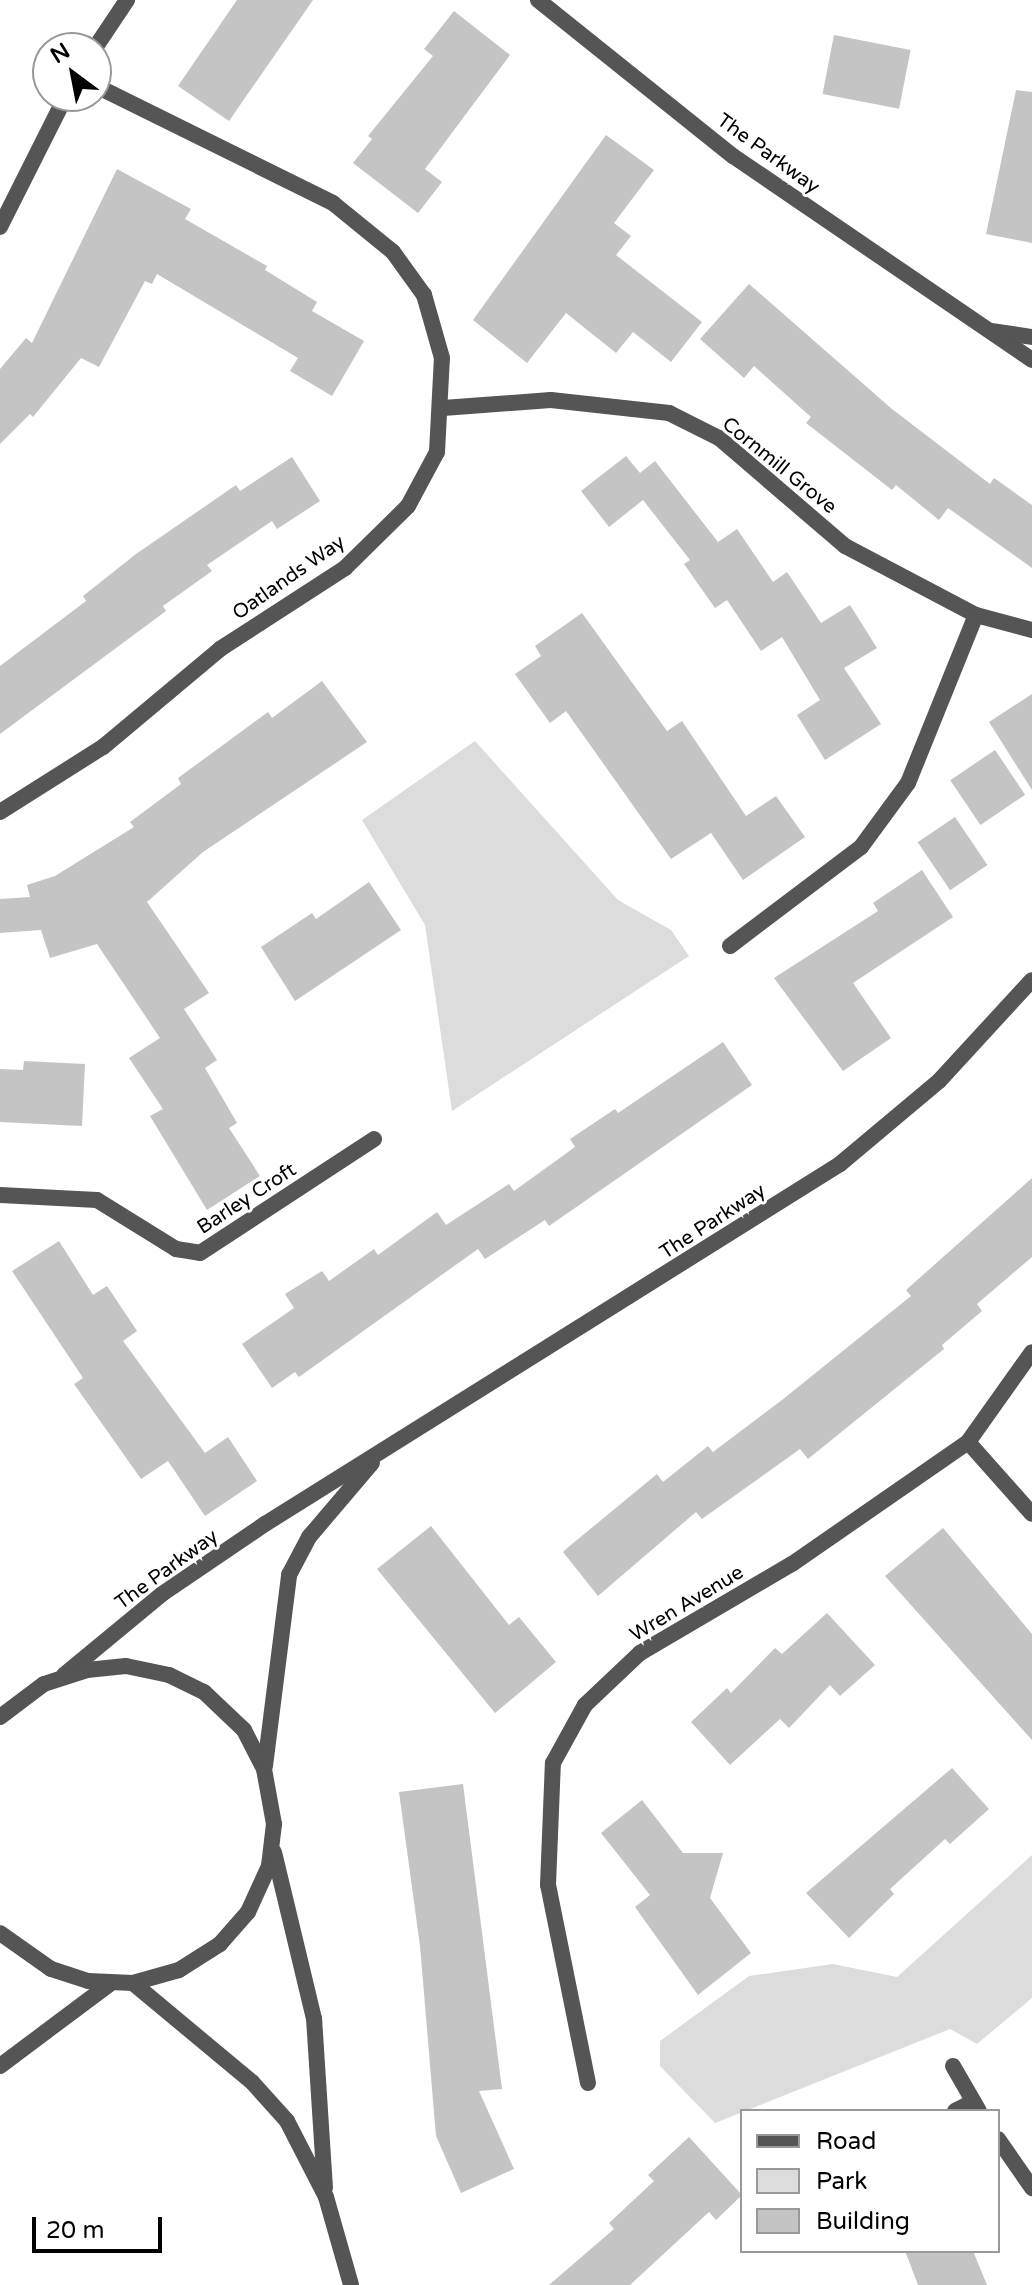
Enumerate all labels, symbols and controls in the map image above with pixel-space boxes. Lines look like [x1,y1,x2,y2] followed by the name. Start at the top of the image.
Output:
[32,32,112,112] north arrow
[46,38,75,69] text: N
[712,109,824,199] street label: The Parkway
[717,413,841,519] street label: Cornmill Grove
[228,530,350,626] street label: Oatlands Way
[193,1158,301,1240] street label: Barley Croft
[656,1179,770,1265] street label: The Parkway
[111,1525,223,1615] street label: The Parkway
[626,1561,748,1647] street label: Wren Avenue
[740,2109,1000,2253] legend
[816,2127,876,2156] text: Road
[816,2167,867,2196] text: Park
[36,2201,166,2251] scale bar
[816,2207,910,2236] text: Building
[46,2216,104,2245] text: 20 m

